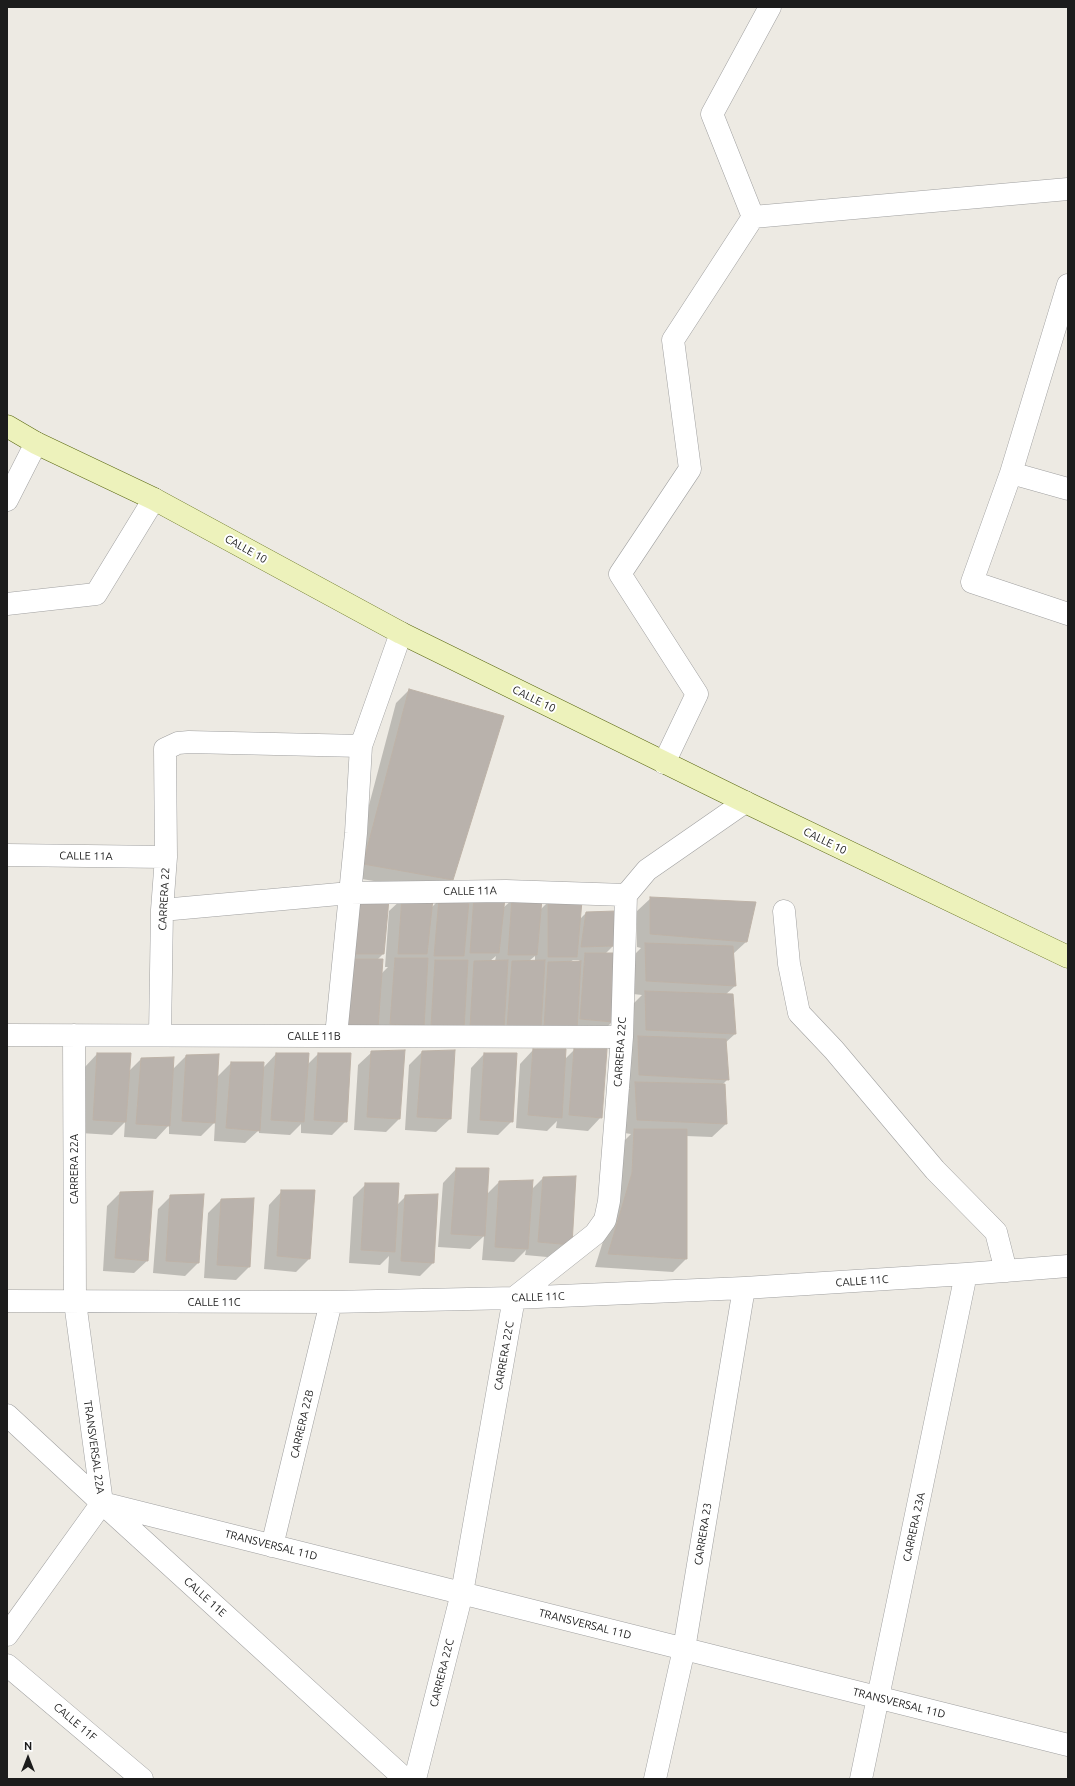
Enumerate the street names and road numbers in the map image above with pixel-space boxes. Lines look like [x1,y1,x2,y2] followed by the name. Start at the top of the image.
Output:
[222,532,270,566] street label: CALLE 10
[510,683,558,715] street label: CALLE 10
[801,825,849,857] street label: CALLE 10
[59,849,113,863] street label: CALLE 11A
[156,867,172,931] street label: CARRERA 22
[443,884,497,898] street label: CALLE 11A
[611,1017,629,1087] street label: CARRERA 22C
[287,1029,341,1043] street label: CALLE 11B
[67,1134,81,1204] street label: CARRERA 22A
[835,1273,889,1289] street label: CALLE 11C
[511,1289,565,1305] street label: CALLE 11C
[187,1295,241,1309] street label: CALLE 11C
[491,1320,517,1392] street label: CARRERA 22C
[288,1388,316,1460] street label: CARRERA 22B
[81,1399,107,1495] street label: TRANSVERSAL 22A
[900,1491,928,1563] street label: CARRERA 23A
[692,1502,714,1566] street label: CARRERA 23
[223,1527,319,1563] street label: TRANSVERSAL 11D
[181,1574,229,1620] street label: CALLE 11E
[537,1606,633,1642] street label: TRANSVERSAL 11D
[427,1637,457,1709] street label: CARRERA 22C
[851,1685,947,1721] street label: TRANSVERSAL 11D
[51,1700,99,1744] street label: CALLE 11F

